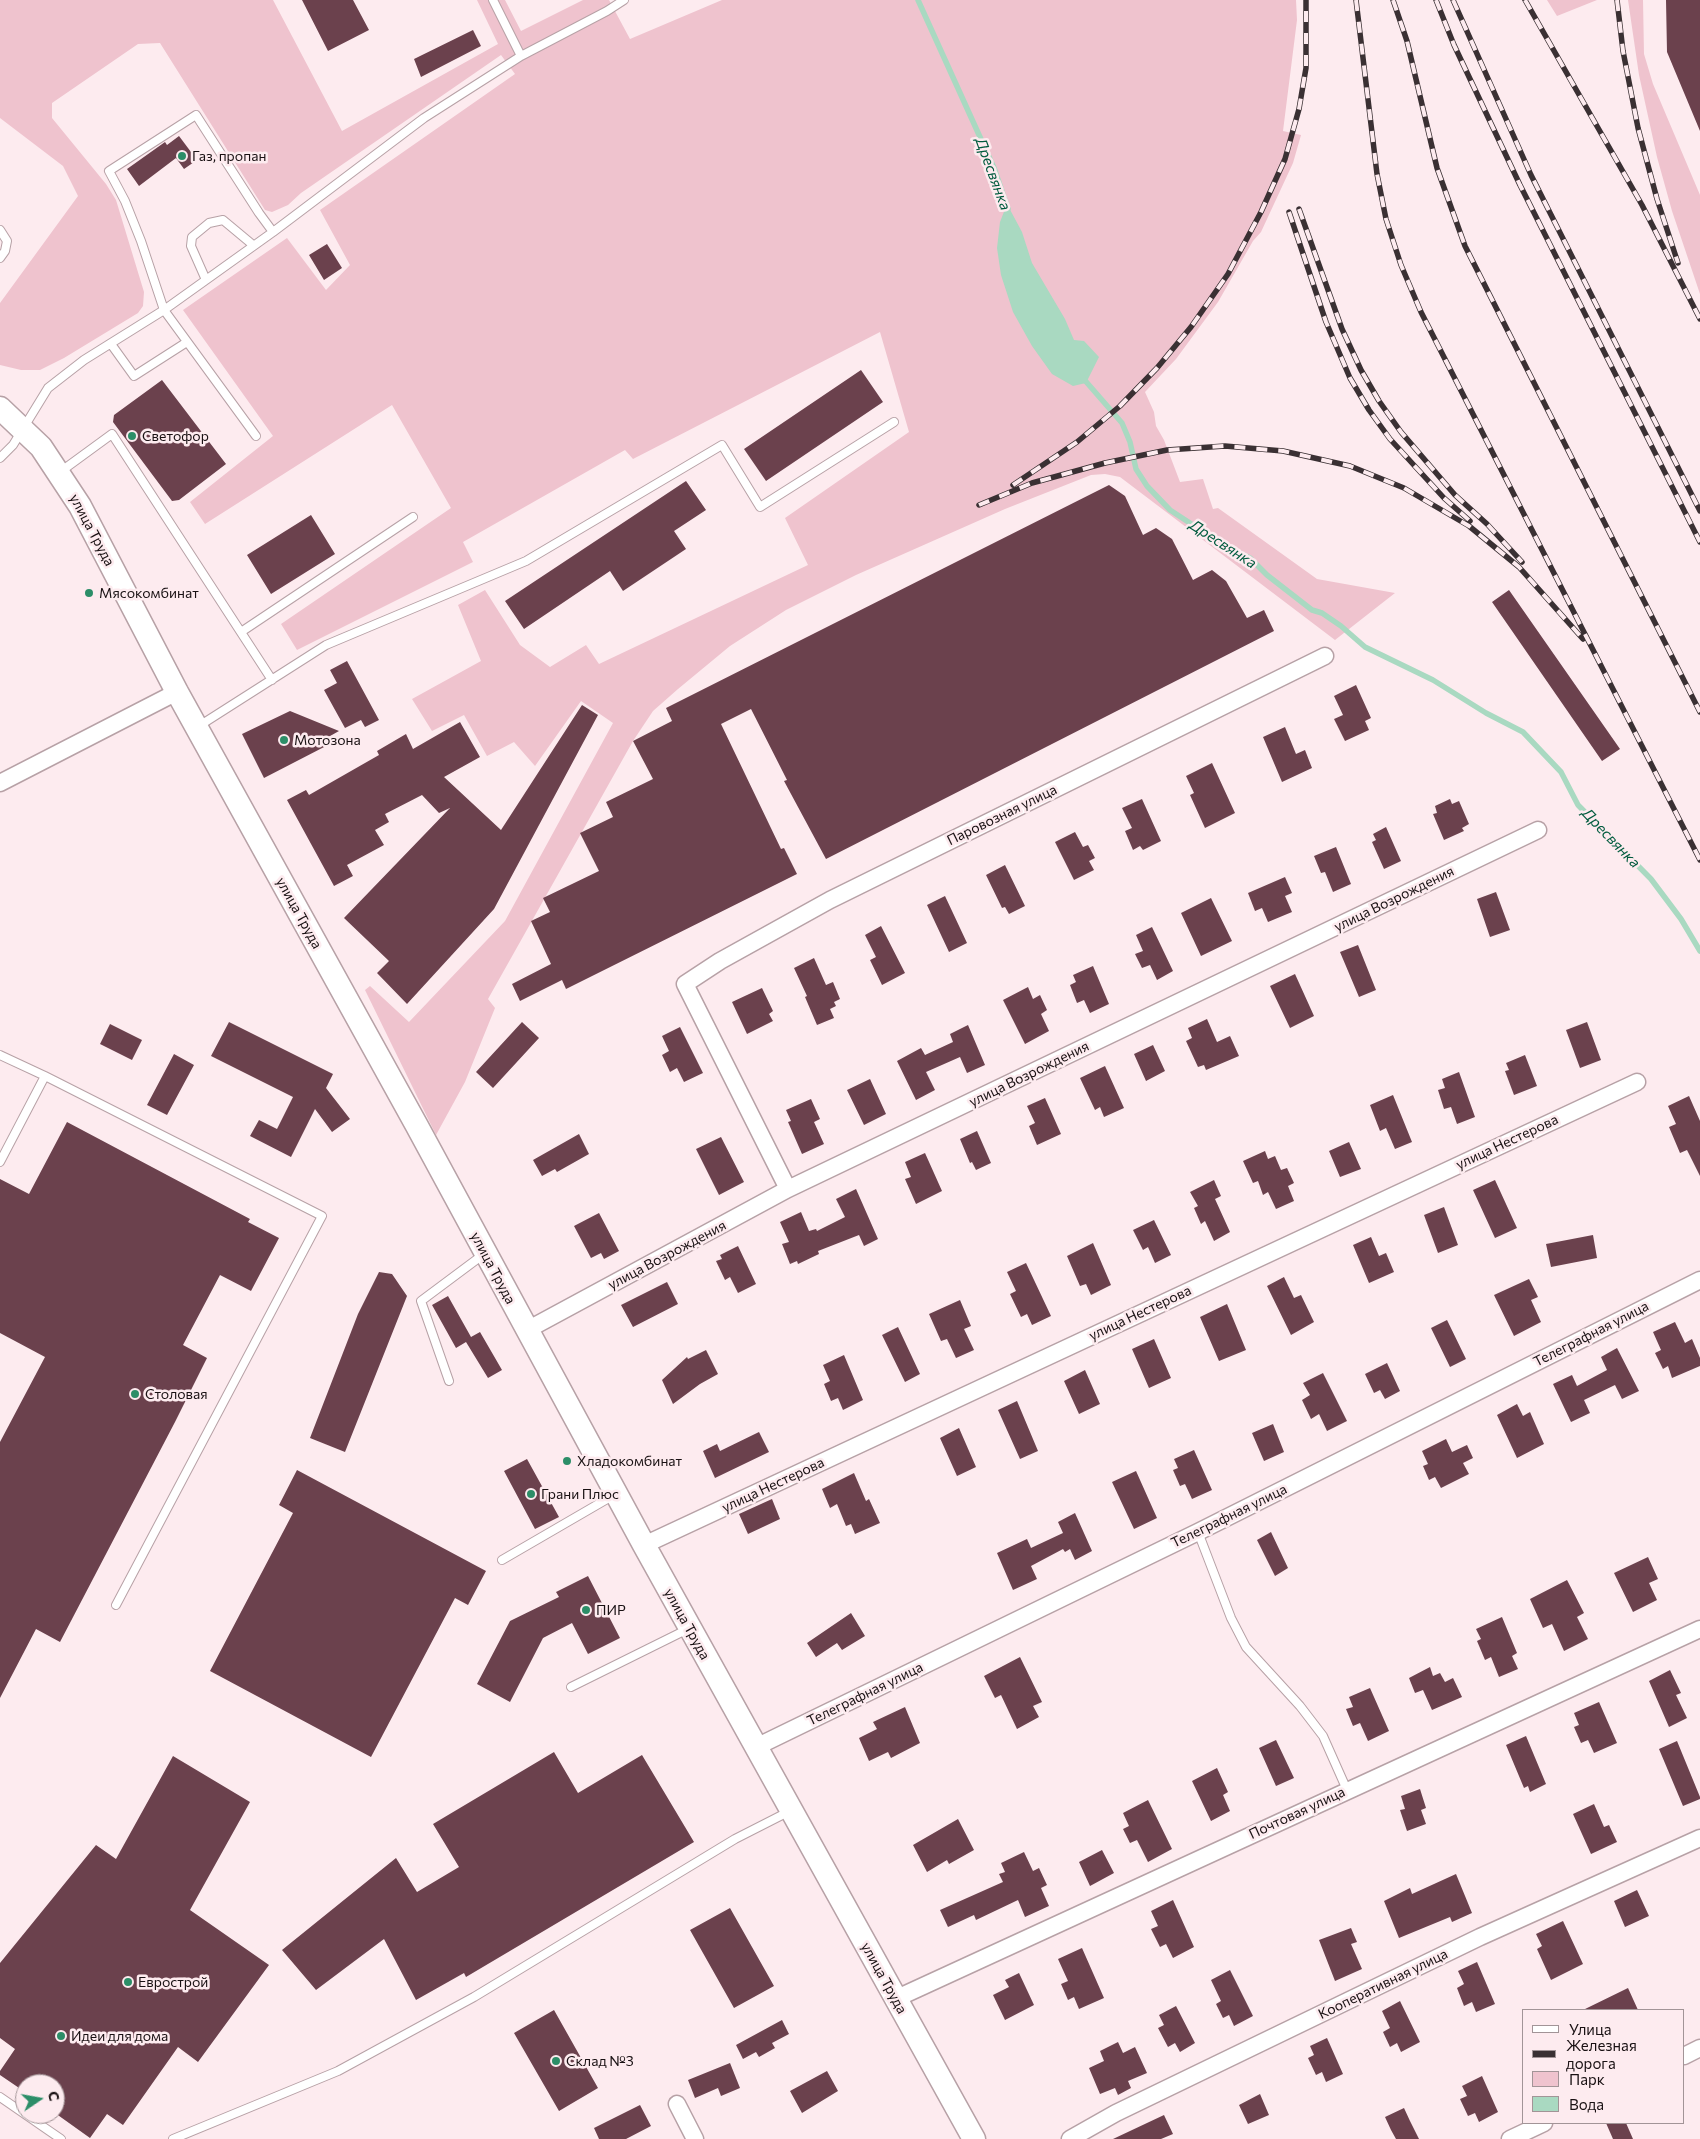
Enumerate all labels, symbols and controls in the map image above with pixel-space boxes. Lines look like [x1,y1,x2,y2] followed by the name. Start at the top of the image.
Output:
[972,135,1014,213] water label: Дресвянка
[192,148,266,164] place label: Газ, пропан
[176,150,188,162] marker: Газ, пропан
[142,428,209,444] place label: Светофор
[126,430,138,442] marker: Светофор
[66,491,118,569] street label: улица Труда
[1186,516,1260,572] water label: Дресвянка
[99,585,199,601] place label: Мясокомбинат
[83,587,95,599] marker: Мясокомбинат
[294,732,361,748] place label: Мотозона
[278,734,290,746] marker: Мотозона
[944,781,1060,849] street label: Паровозная улица
[1578,804,1644,872] water label: Дресвянка
[1331,863,1457,935] street label: улица Возрождения
[272,874,326,952] street label: улица Труда
[966,1038,1092,1110] street label: улица Возрождения
[1453,1111,1561,1173] street label: улица Нестерова
[605,1217,729,1293] street label: улица Возрождения
[467,1229,519,1307] street label: улица Труда
[1086,1282,1194,1344] street label: улица Нестерова
[1531,1298,1651,1370] street label: Телеграфная улица
[145,1386,208,1402] place label: Столовая
[129,1388,141,1400] marker: Столовая
[577,1453,682,1469] place label: Хладокомбинат
[719,1454,827,1516] street label: улица Нестерова
[561,1455,573,1467] marker: Хладокомбинат
[1168,1481,1290,1551] street label: Телеграфная улица
[541,1486,619,1502] place label: Грани Плюс
[525,1488,537,1500] marker: Грани Плюс
[660,1585,714,1663] street label: улица Труда
[596,1602,626,1618] place label: ПИР
[580,1604,592,1616] marker: ПИР
[804,1659,926,1729] street label: Телеграфная улица
[1246,1783,1348,1843] street label: Почтовая улица
[857,1939,911,2017] street label: улица Труда
[1315,1945,1451,2023] street label: Кооперативная улица
[138,1974,208,1990] place label: Еврострой
[122,1976,134,1988] marker: Еврострой
[1522,2009,1685,2124] legend
[1569,2020,1611,2038] text: Улица
[71,2028,168,2044] place label: Идеи для дома
[55,2030,67,2042] marker: Идеи для дома
[1566,2036,1637,2072] text: Железная дорога
[566,2053,634,2069] place label: Склад №3
[550,2055,562,2067] marker: Склад №3
[1569,2070,1605,2088] text: Парк
[15,2074,65,2124] north arrow
[45,2090,63,2102] text: С
[1569,2095,1604,2113] text: Вода

